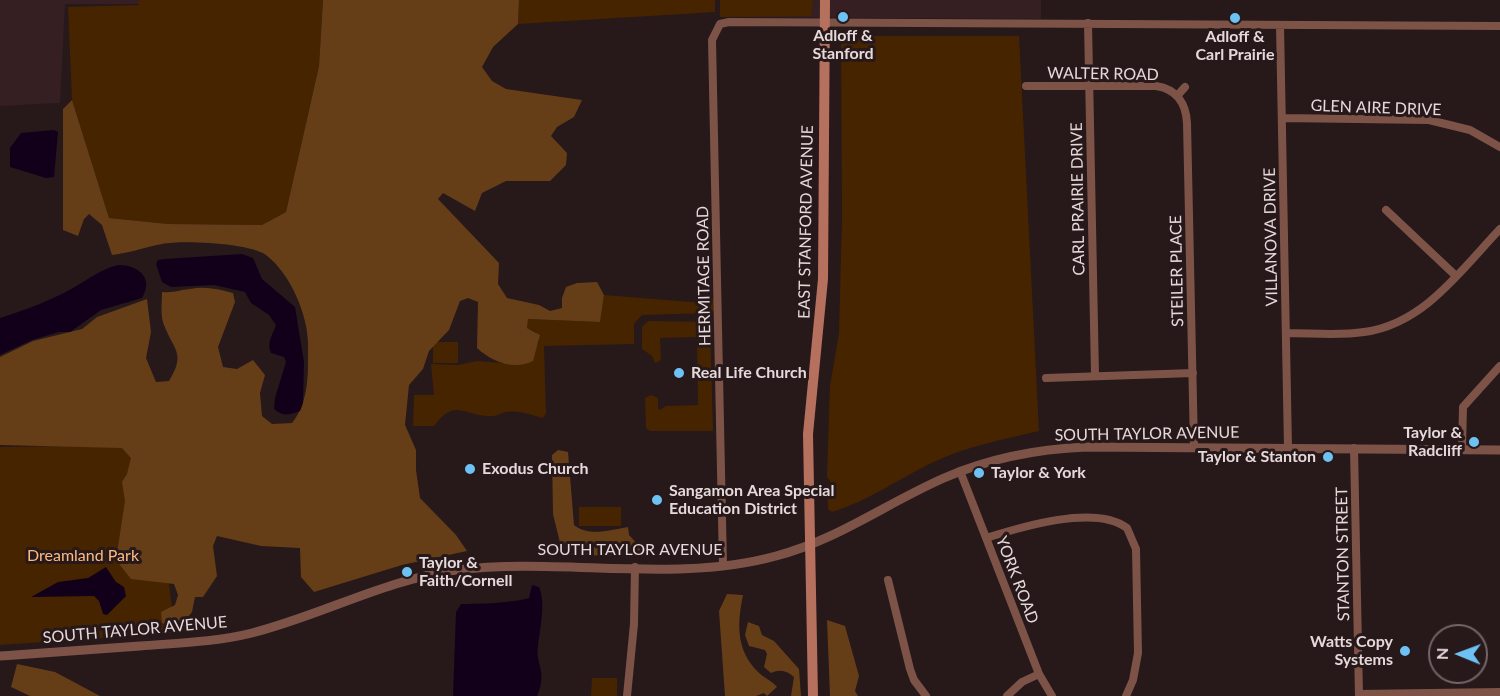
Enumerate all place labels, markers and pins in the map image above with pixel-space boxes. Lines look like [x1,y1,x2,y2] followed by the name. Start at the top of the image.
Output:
[836,10,850,24] marker: Adloff & Stanford
[1228,11,1242,25] marker: Adloff & Carl Prairie
[813,26,873,64] place label: Adloff & Stanford
[1196,27,1274,65] place label: Adloff & Carl Prairie
[691,363,807,383] place label: Real Life Church
[672,366,686,380] marker: Real Life Church
[1403,423,1462,461] place label: Taylor & Radcliff
[1467,435,1481,449] marker: Taylor & Radcliff
[1198,447,1316,467] place label: Taylor & Stanton
[1321,450,1335,464] marker: Taylor & Stanton
[482,459,589,479] place label: Exodus Church
[463,462,477,476] marker: Exodus Church
[991,463,1086,483] place label: Taylor & York
[972,466,986,480] marker: Taylor & York
[669,481,834,519] place label: Sangamon Area Special Education District
[650,493,664,507] marker: Sangamon Area Special Education District
[419,553,512,591] place label: Taylor & Faith/Cornell
[400,565,414,579] marker: Taylor & Faith/Cornell
[1310,632,1393,670] place label: Watts Copy Systems
[1398,644,1412,658] marker: Watts Copy Systems

